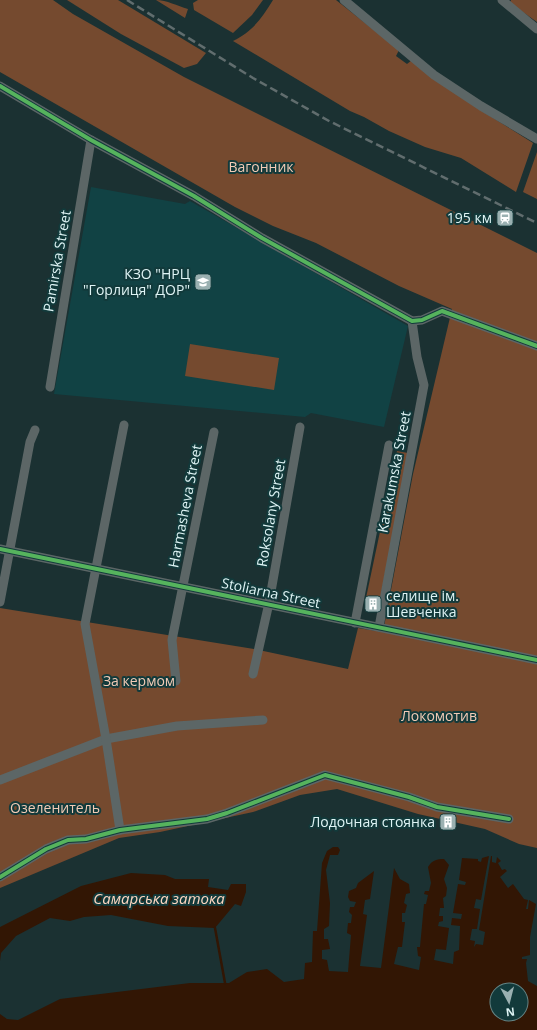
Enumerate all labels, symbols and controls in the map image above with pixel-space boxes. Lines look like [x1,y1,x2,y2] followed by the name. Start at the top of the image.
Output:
[228,157,294,176] park label: Вагонник
[447,208,492,227] place label: 195 км
[495,208,515,228] station icon: 195 км
[38,209,75,313] street label: Pamirska Street
[83,264,191,299] place label: КЗО "НРЦ "Горлиця" ДОР"
[193,272,213,292] school or university icon: КЗО "НРЦ "Горлиця" ДОР"
[372,410,415,534] street label: Karakumska Street
[163,443,206,569] street label: Harmasheva Street
[252,458,289,568] street label: Roksolany Street
[220,573,322,612] street label: Stoliarna Street
[386,586,459,621] place label: селище ім. Шевченка
[363,594,383,614] building icon: селище ім. Шевченка
[103,671,175,690] park label: За кермом
[401,706,477,725] park label: Локомотив
[10,798,100,817] park label: Озеленитель
[310,812,435,831] place label: Лодочная стоянка
[438,812,458,832] building icon: Лодочная стоянка
[93,888,225,908] water label: Самарська затока
[489,982,529,1022] north arrow
[505,1004,516,1020] text: N

